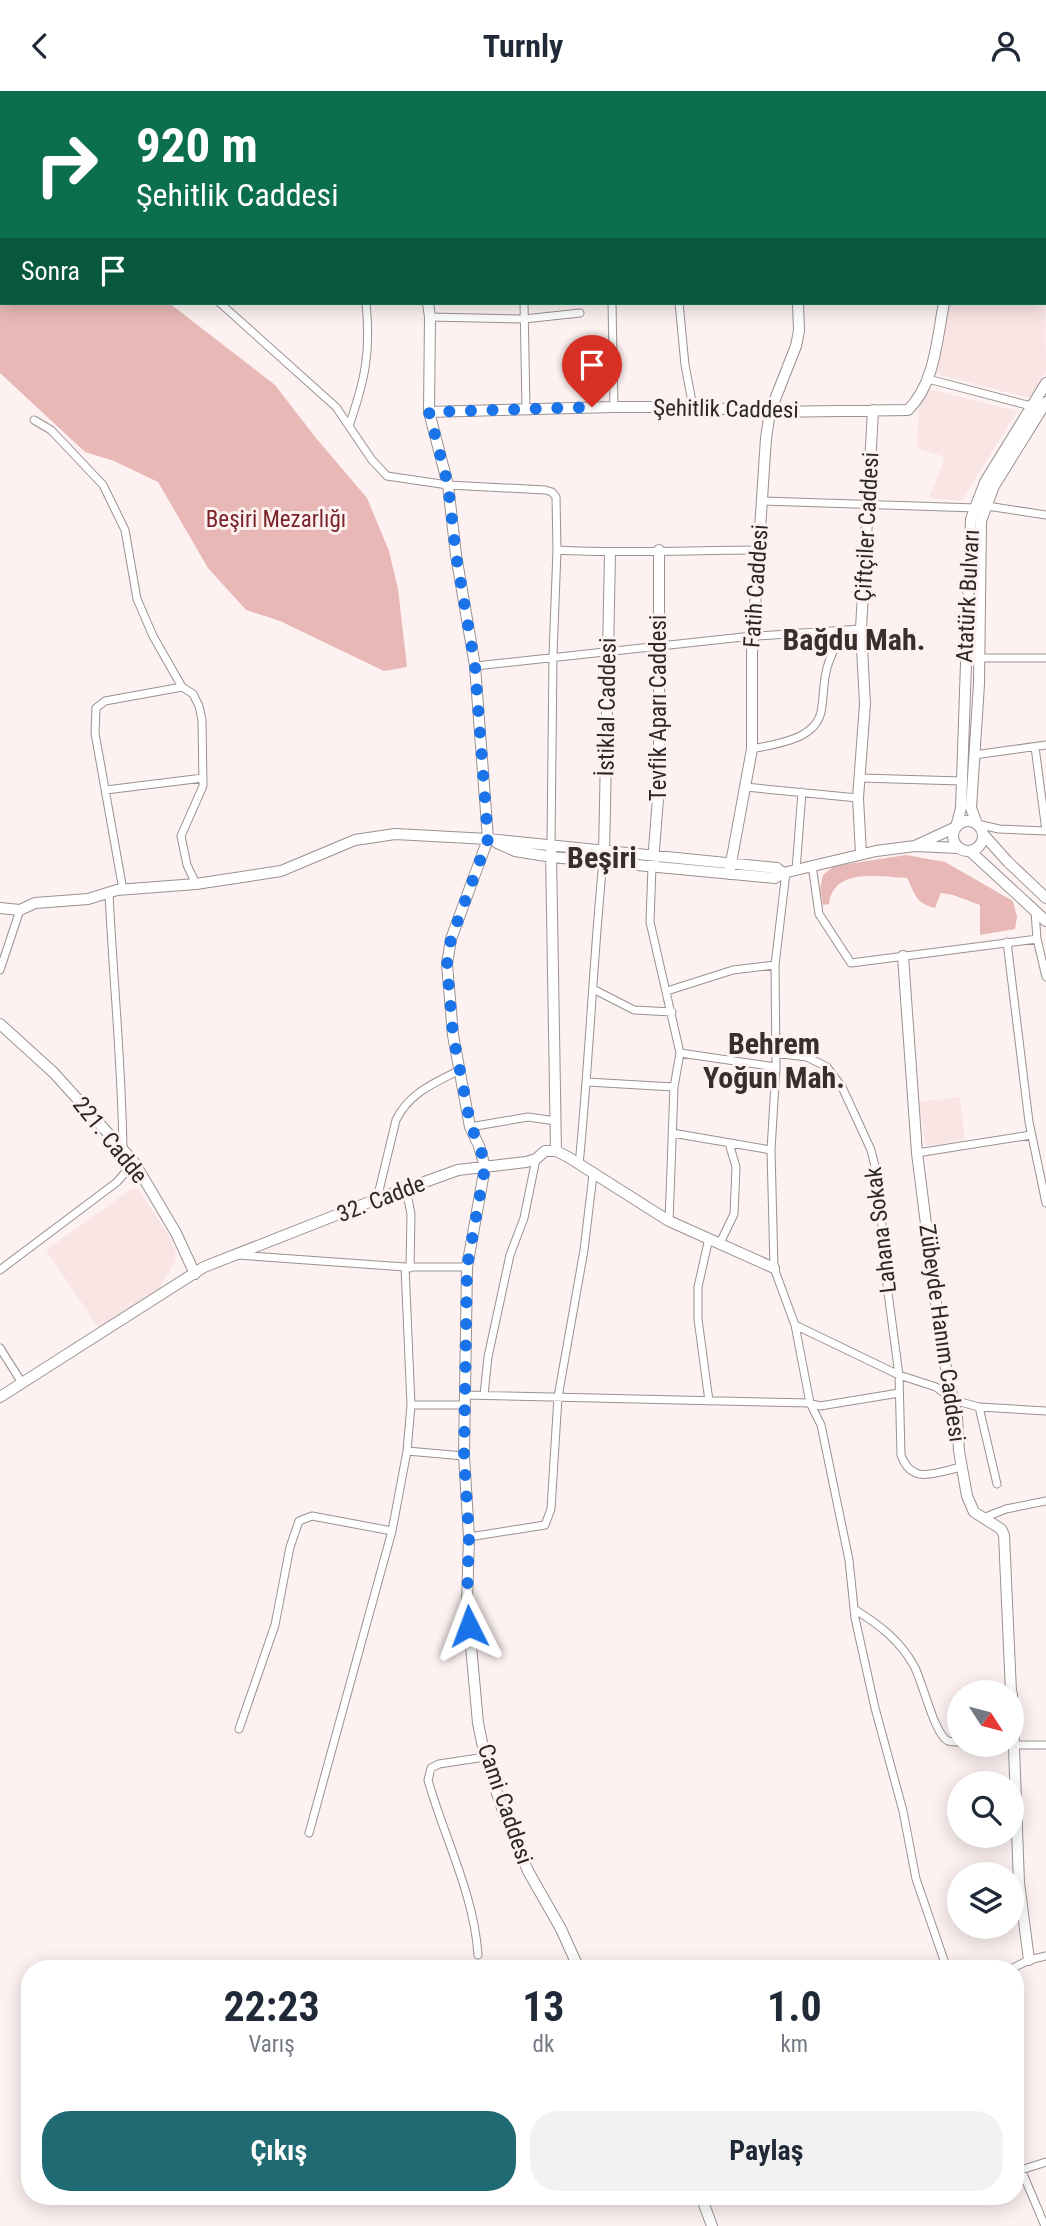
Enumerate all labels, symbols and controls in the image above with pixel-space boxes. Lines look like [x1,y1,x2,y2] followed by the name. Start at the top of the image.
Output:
[21,27,59,65] icon: back
[483,27,563,65] text: Turnly
[987,27,1025,65] icon: person
[136,117,258,174] text: 920 m
[21,119,112,210] icon: right
[136,176,338,214] text: Şehitlik Caddesi
[94,252,132,290] icon: arrive
[21,256,80,286] text: Sonra
[562,335,622,407] pin
[573,346,611,384] icon: arrive
[653,394,799,424] street label: Şehitlik Caddesi
[850,451,884,603] street label: Çiftçiler Caddesi
[206,506,346,533] park label: Beşiri Mezarlığı
[738,523,774,649] street label: Fatih Caddesi
[951,529,985,663] street label: Atatürk Bulvarı
[645,615,672,801] street label: Tevfik Aparı Caddesi
[783,622,925,657] district label: Bağdu Mah.
[592,637,622,777] street label: İstiklal Caddesi
[567,840,637,875] district label: Beşiri
[703,1026,845,1095] district label: Behrem Yoğun Mah.
[67,1091,153,1189] street label: 221. Cadde
[860,1165,902,1295] street label: Lahana Sokak
[333,1170,429,1228] street label: 32. Cadde
[913,1222,971,1444] street label: Zübeyde Hanım Caddesi
[432,1589,506,1663] position arrow
[947,1680,1024,1757] north arrow
[947,1680,1024,1939] map controls
[472,1740,538,1868] street label: Cami Caddesi
[947,1771,1024,1848] button: search
[947,1862,1024,1939] button: layers
[223,1982,320,2031] text: 22:23
[522,1982,565,2031] text: 13
[767,1982,822,2031] text: 1.0
[248,2031,295,2058] text: Varış
[532,2031,554,2058] text: dk
[780,2031,808,2058] text: km
[42,2111,516,2191] button: Çıkış
[530,2111,1003,2191] button: Paylaş

